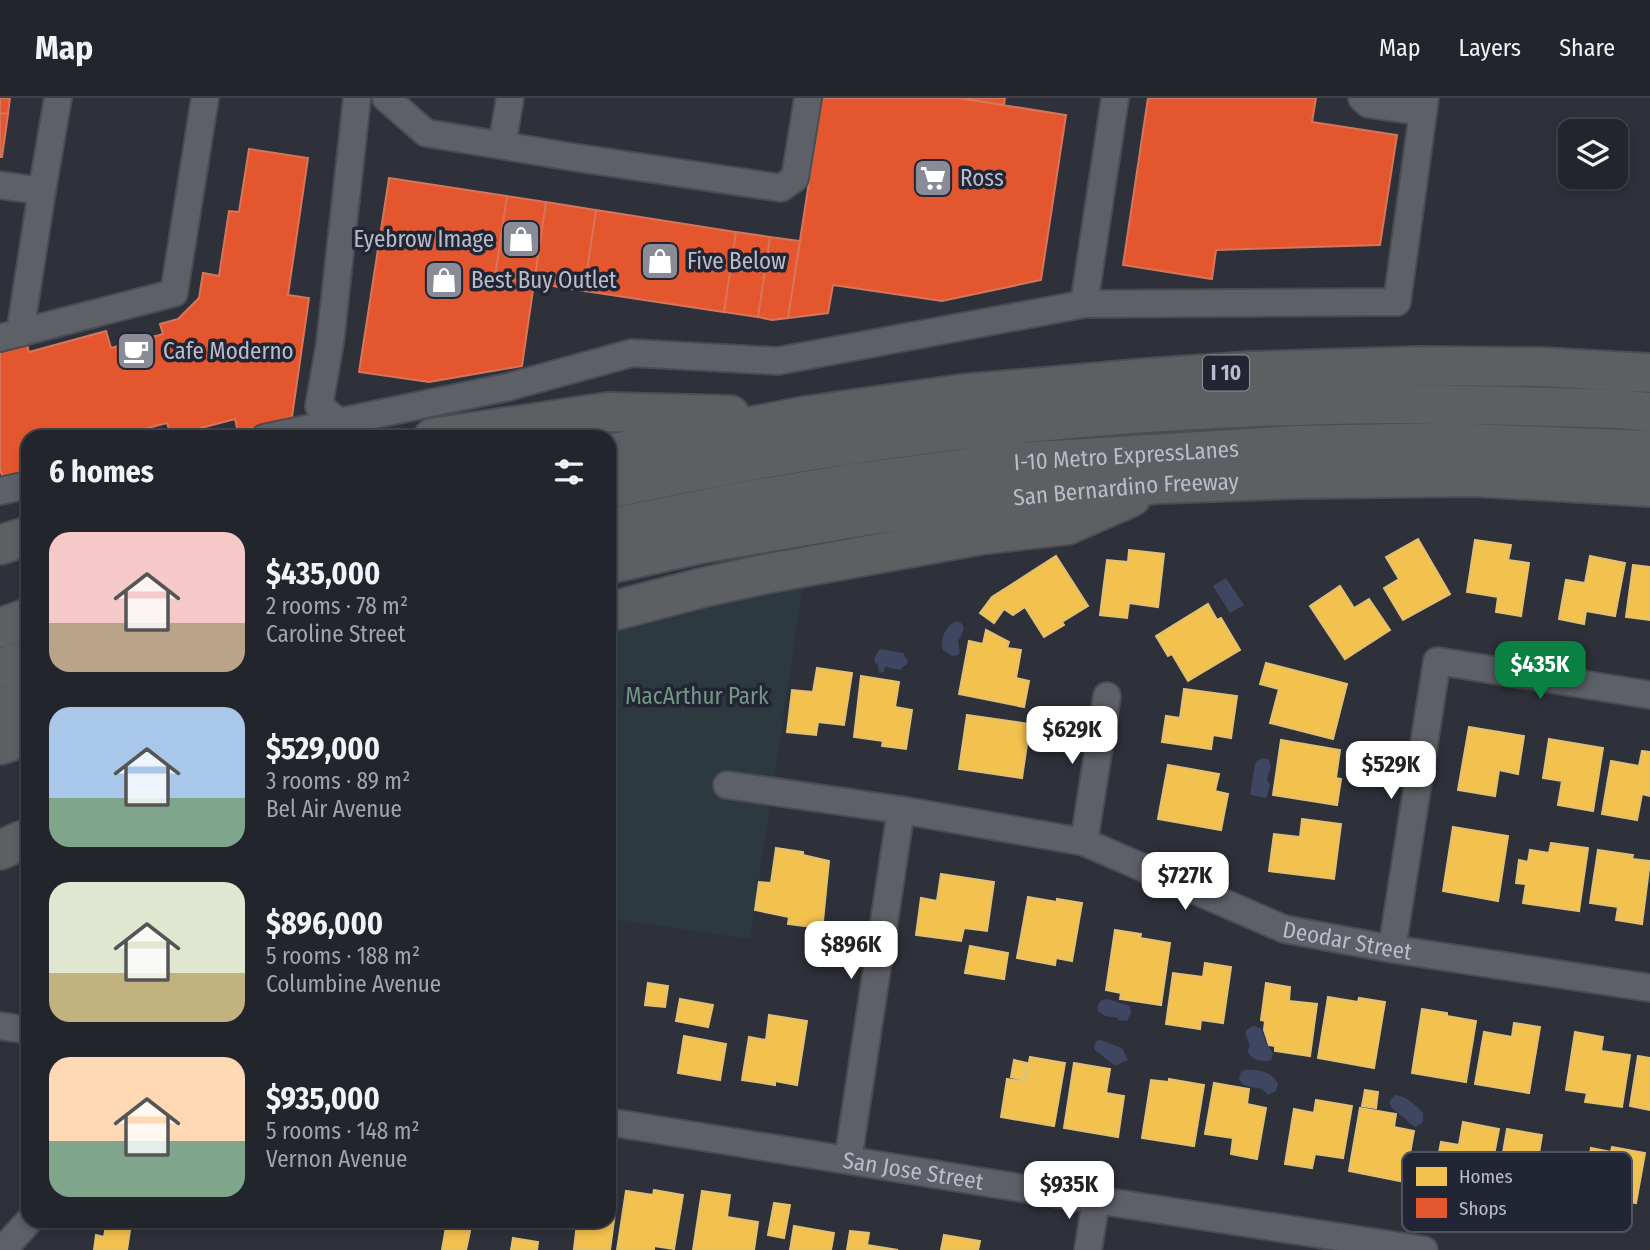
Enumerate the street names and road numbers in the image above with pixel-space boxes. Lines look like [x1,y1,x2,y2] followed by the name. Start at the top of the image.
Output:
[1203,356,1249,390] road number: I 10
[1013,435,1240,476] street label: I-10 Metro ExpressLanes
[1012,467,1240,511] street label: San Bernardino Freeway
[1281,915,1414,966] street label: Deodar Street
[841,1146,986,1196] street label: San Jose Street

